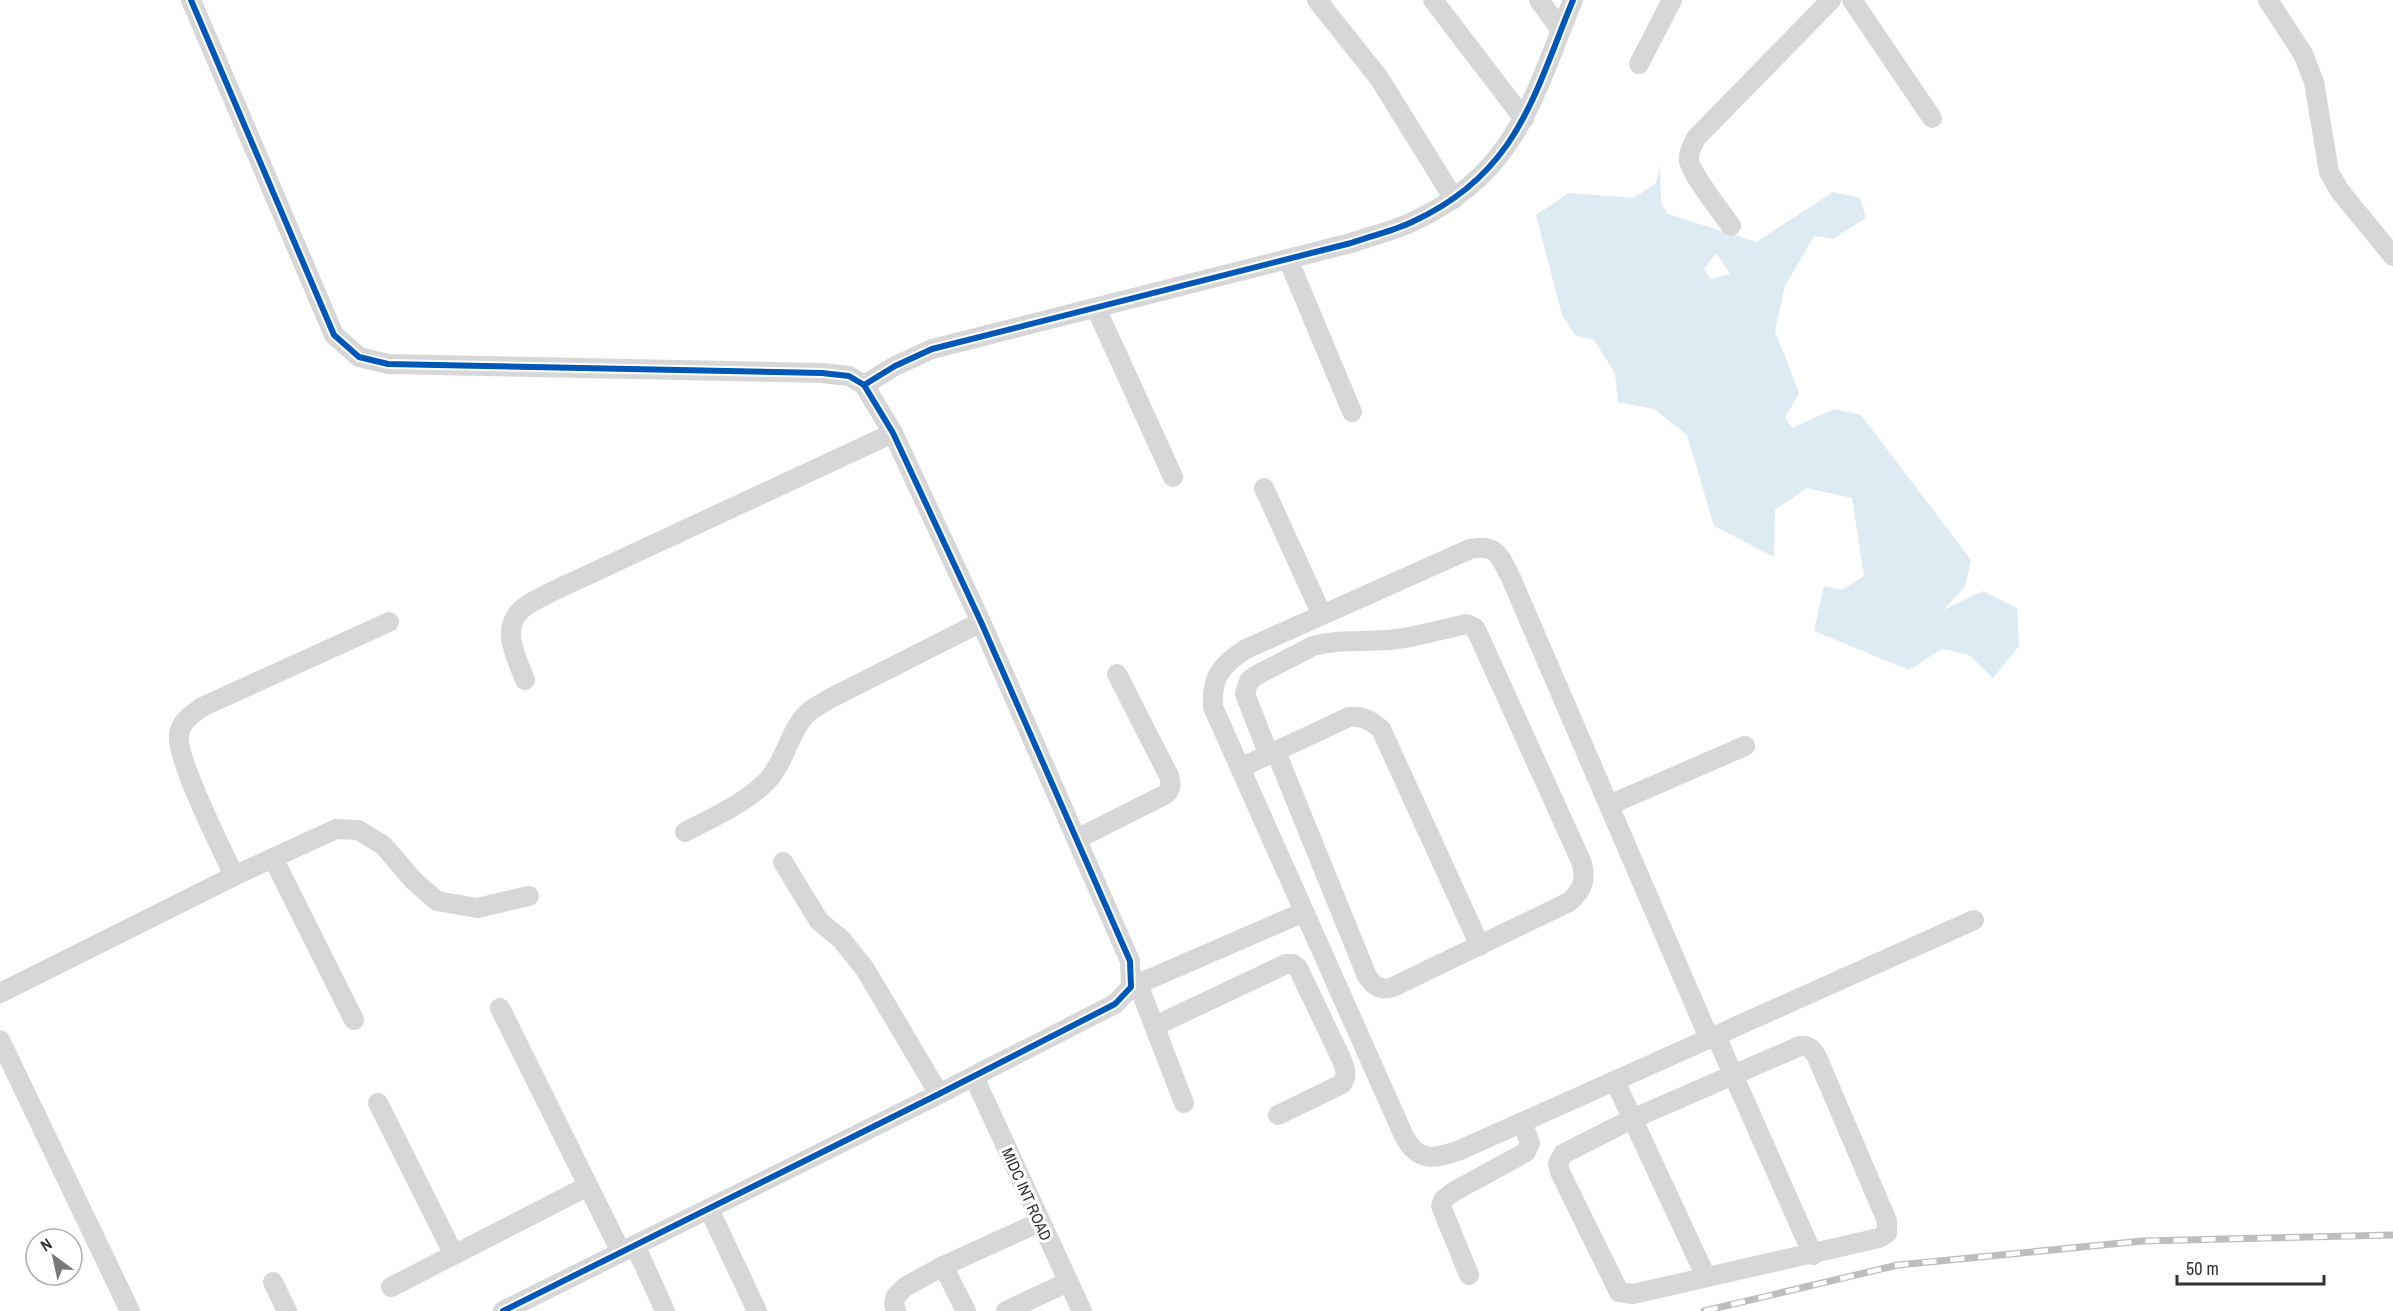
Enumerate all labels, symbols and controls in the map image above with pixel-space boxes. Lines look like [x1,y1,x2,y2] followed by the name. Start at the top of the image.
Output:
[997,1144,1057,1244] street label: MIDC INT ROAD
[24,1227,84,1287] north arrow
[36,1233,56,1256] text: N
[2177,1248,2324,1286] scale bar
[2186,1256,2219,1281] text: 50 m

